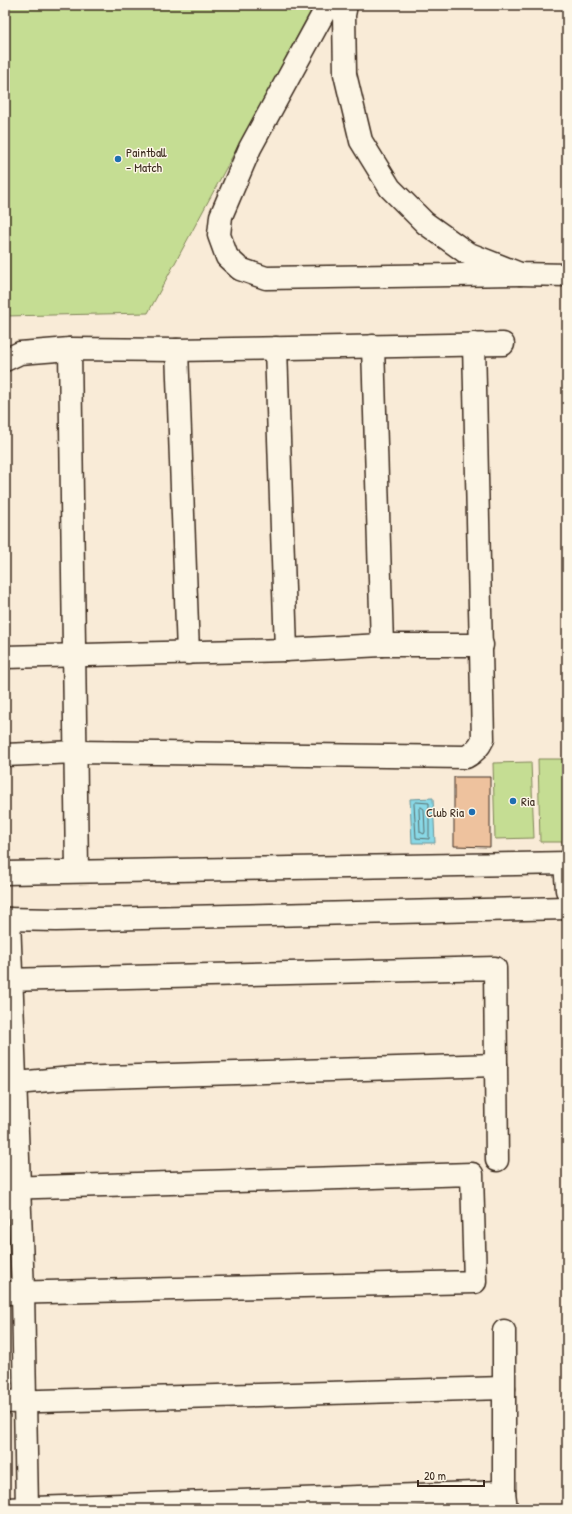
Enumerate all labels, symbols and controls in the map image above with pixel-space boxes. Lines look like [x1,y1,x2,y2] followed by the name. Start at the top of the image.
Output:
[126,143,167,176] place label: Paintball - Match
[113,154,123,164] marker: Paintball - Match
[521,792,535,810] place label: Ria
[508,796,518,806] marker: Ria
[426,803,464,821] place label: Club Ria
[467,807,477,817] marker: Club Ria
[418,1462,484,1488] scale bar
[424,1467,446,1484] text: 20 m

